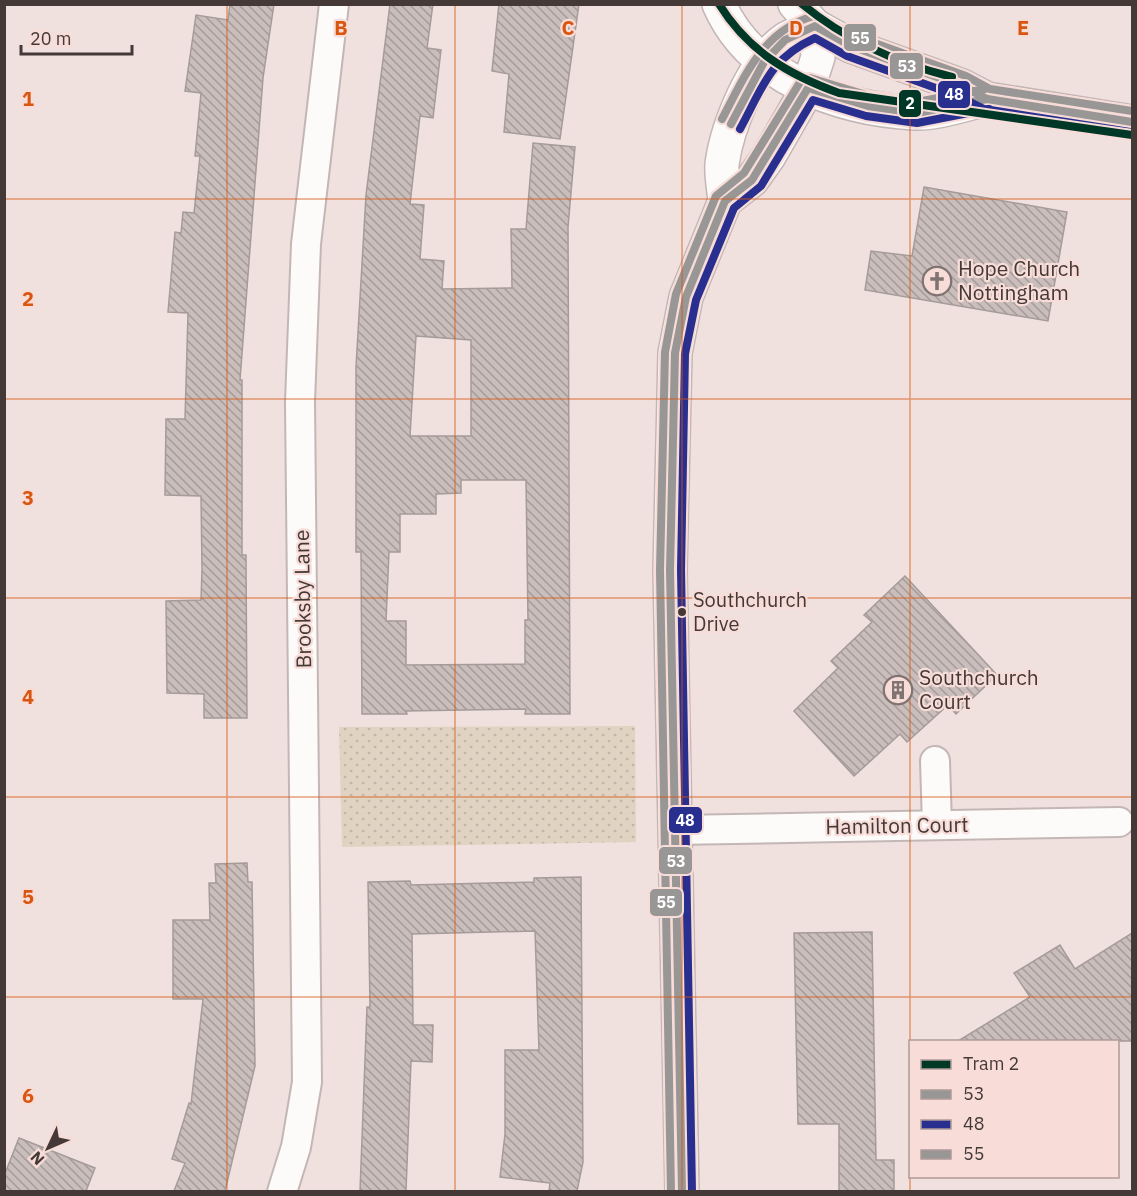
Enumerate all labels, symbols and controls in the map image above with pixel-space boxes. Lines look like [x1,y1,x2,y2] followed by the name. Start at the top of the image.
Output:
[334,14,348,41] text: B
[561,14,575,41] text: C
[789,14,803,41] text: D
[1017,14,1029,41] text: E
[21,18,132,56] scale bar
[843,23,877,52] line badge: 55
[30,27,72,50] text: 20 m
[850,28,870,48] text: 55
[889,52,924,80] line badge: 53
[897,56,917,76] text: 53
[937,80,971,109] line badge: 48
[944,84,964,104] text: 48
[22,85,34,112] text: 1
[898,89,922,118] line badge: 2
[905,93,915,113] text: 2
[958,254,1080,306] place label: Hope Church Nottingham
[921,265,953,297] church icon: Hope Church Nottingham
[22,285,34,312] text: 2
[22,484,34,511] text: 3
[287,529,317,669] street label: Brooksby Lane
[693,586,807,637] place label: Southchurch Drive
[676,606,688,618] marker: Southchurch Drive
[919,663,1039,715] place label: Southchurch Court
[882,674,914,706] building icon: Southchurch Court
[22,683,34,710] text: 4
[668,806,703,834] line badge: 48
[675,810,695,830] text: 48
[825,810,969,840] street label: Hamilton Court
[658,846,693,875] line badge: 53
[666,851,686,871] text: 53
[22,883,34,910] text: 5
[649,888,683,917] line badge: 55
[656,892,676,912] text: 55
[909,1040,1119,1178] legend
[963,1052,1019,1075] text: Tram 2
[22,1082,34,1109] text: 6
[963,1082,985,1105] text: 53
[963,1112,985,1135] text: 48
[18,1118,78,1178] north arrow
[963,1142,985,1165] text: 55
[26,1147,48,1170] text: N

